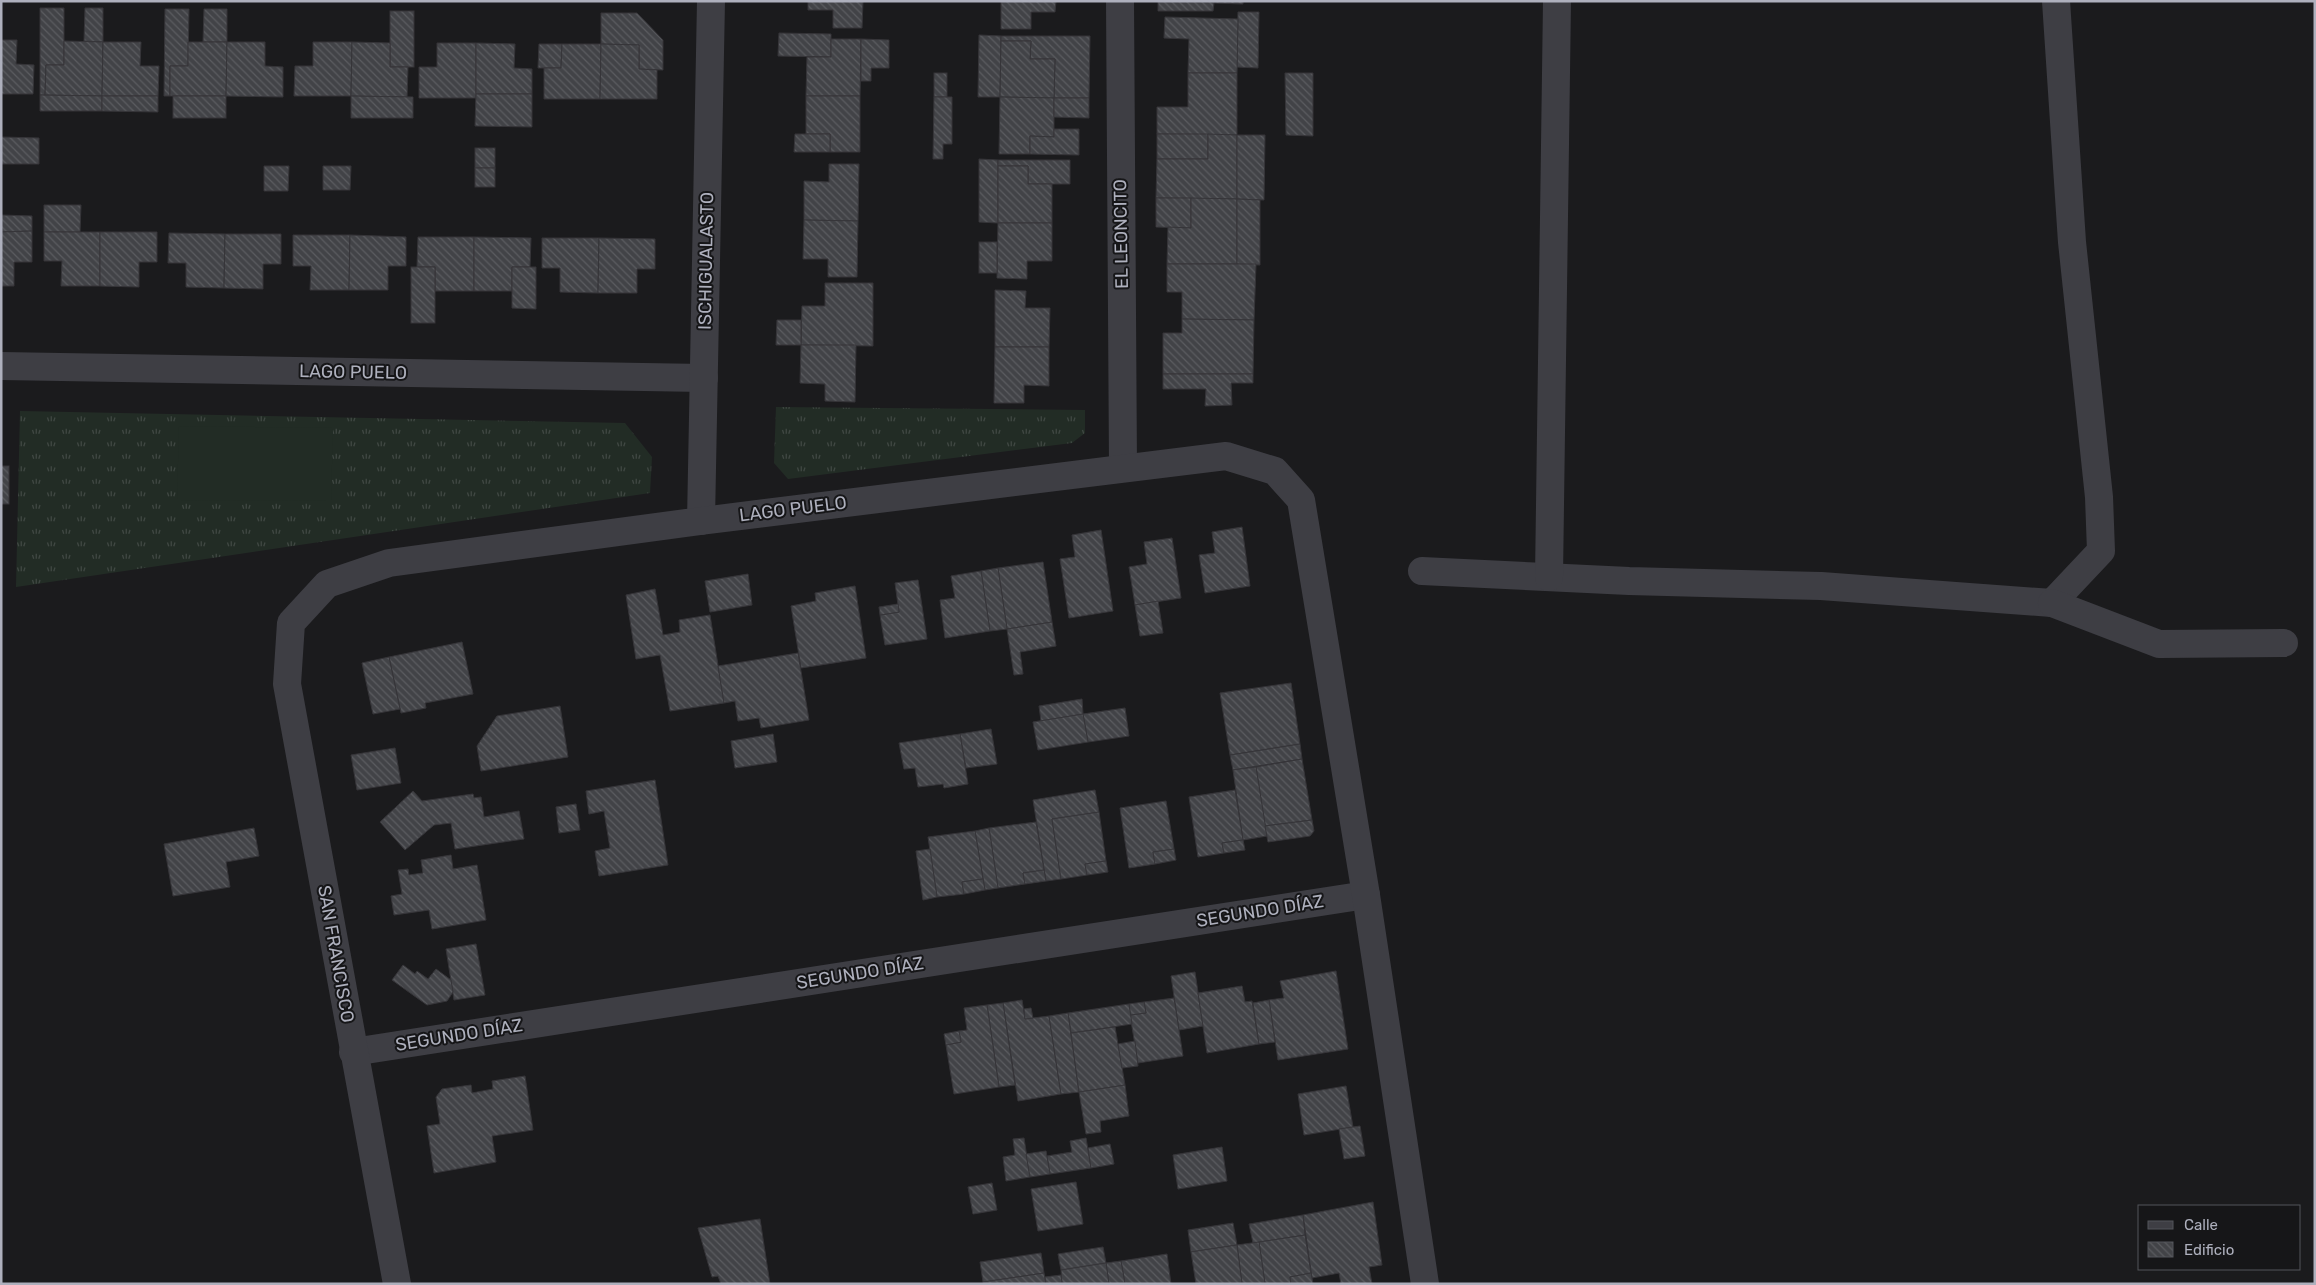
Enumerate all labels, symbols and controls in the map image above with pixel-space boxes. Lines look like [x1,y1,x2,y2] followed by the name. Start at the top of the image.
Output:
[1109,179,1133,289] street label: EL LEONCITO
[694,192,718,330] street label: ISCHIGUALASTO
[299,360,407,384] street label: LAGO PUELO
[738,491,848,527] street label: LAGO PUELO
[313,884,359,1024] street label: SAN FRANCISCO
[1195,890,1325,932] street label: SEGUNDO DÍAZ
[795,952,925,994] street label: SEGUNDO DÍAZ
[394,1014,524,1056] street label: SEGUNDO DÍAZ
[2138,1205,2301,1270] legend
[2184,1216,2218,1234] text: Calle
[2184,1241,2234,1259] text: Edificio

